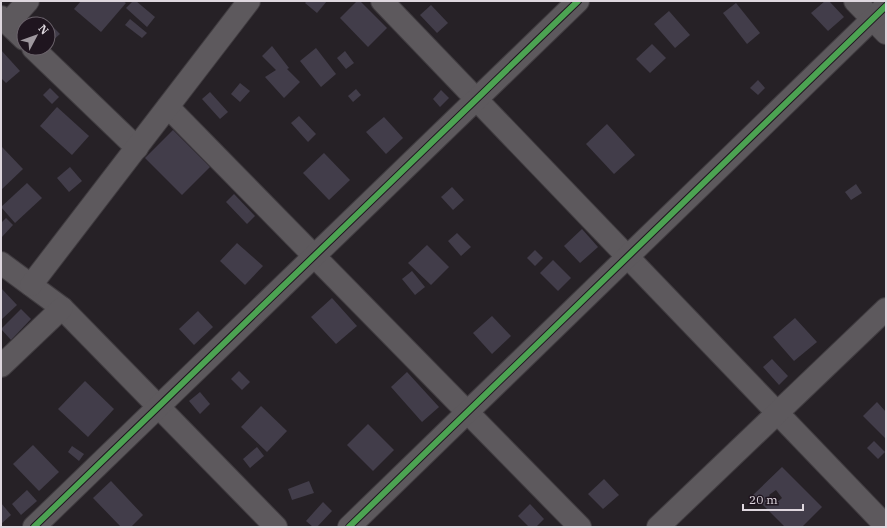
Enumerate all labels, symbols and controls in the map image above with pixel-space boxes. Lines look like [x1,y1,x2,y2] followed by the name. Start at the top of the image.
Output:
[16,16,56,56] north arrow
[35,22,52,38] text: N
[743,486,803,512] scale bar
[749,492,778,507] text: 20 m

